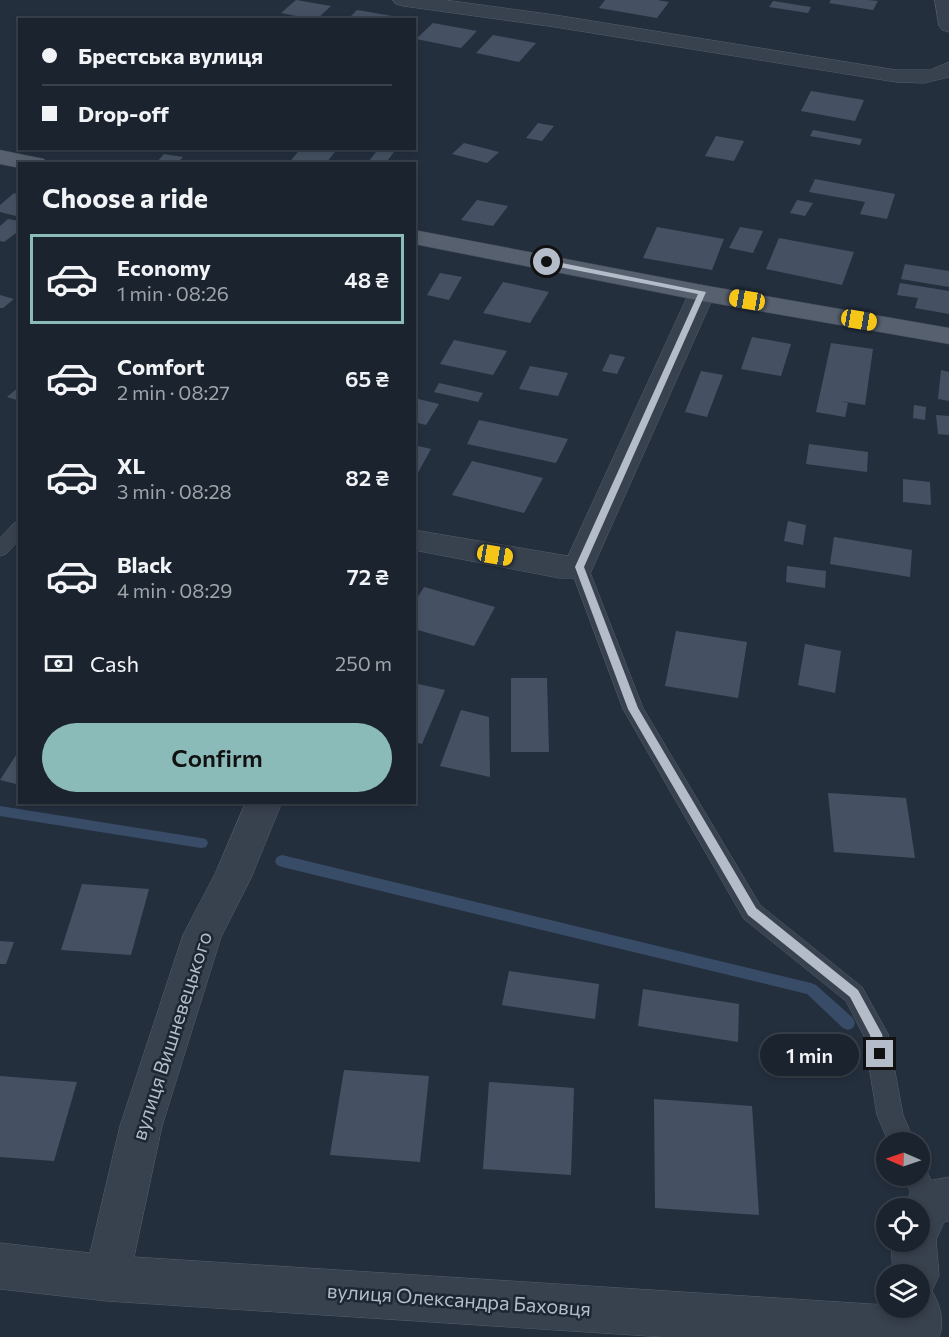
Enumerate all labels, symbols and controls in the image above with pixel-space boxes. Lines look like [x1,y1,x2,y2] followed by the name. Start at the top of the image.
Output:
[78,42,263,69] text: Брестська вулиця
[78,100,169,127] text: Drop-off
[42,181,208,214] text: Choose a ride
[533,248,560,275] route start
[45,252,99,306] icon: car
[117,254,211,281] text: Economy
[344,266,389,293] text: 48 ₴
[117,281,229,305] text: 1 min · 08:26
[728,288,766,312] car
[840,308,878,332] car
[45,351,99,405] icon: car
[117,353,205,380] text: Comfort
[345,365,389,392] text: 65 ₴
[117,380,230,404] text: 2 min · 08:27
[45,450,99,504] icon: car
[117,452,145,479] text: XL
[345,464,389,491] text: 82 ₴
[117,479,232,503] text: 3 min · 08:28
[476,543,514,567] car
[45,549,99,603] icon: car
[117,551,172,578] text: Black
[347,563,389,590] text: 72 ₴
[117,578,232,602] text: 4 min · 08:29
[42,647,75,680] icon: cash
[90,650,139,677] text: Cash
[335,651,392,675] text: 250 m
[42,723,392,792] button: Confirm
[126,928,216,1143] street label: вулиця Вишневецького
[760,1033,859,1075] callout: 1 min
[866,1040,893,1067] route end
[786,1043,833,1067] text: 1 min
[876,1132,930,1186] north arrow
[876,1132,930,1318] map controls
[876,1198,930,1252] button: locate
[876,1264,930,1318] button: layers
[326,1278,592,1320] street label: вулиця Олександра Баховця

